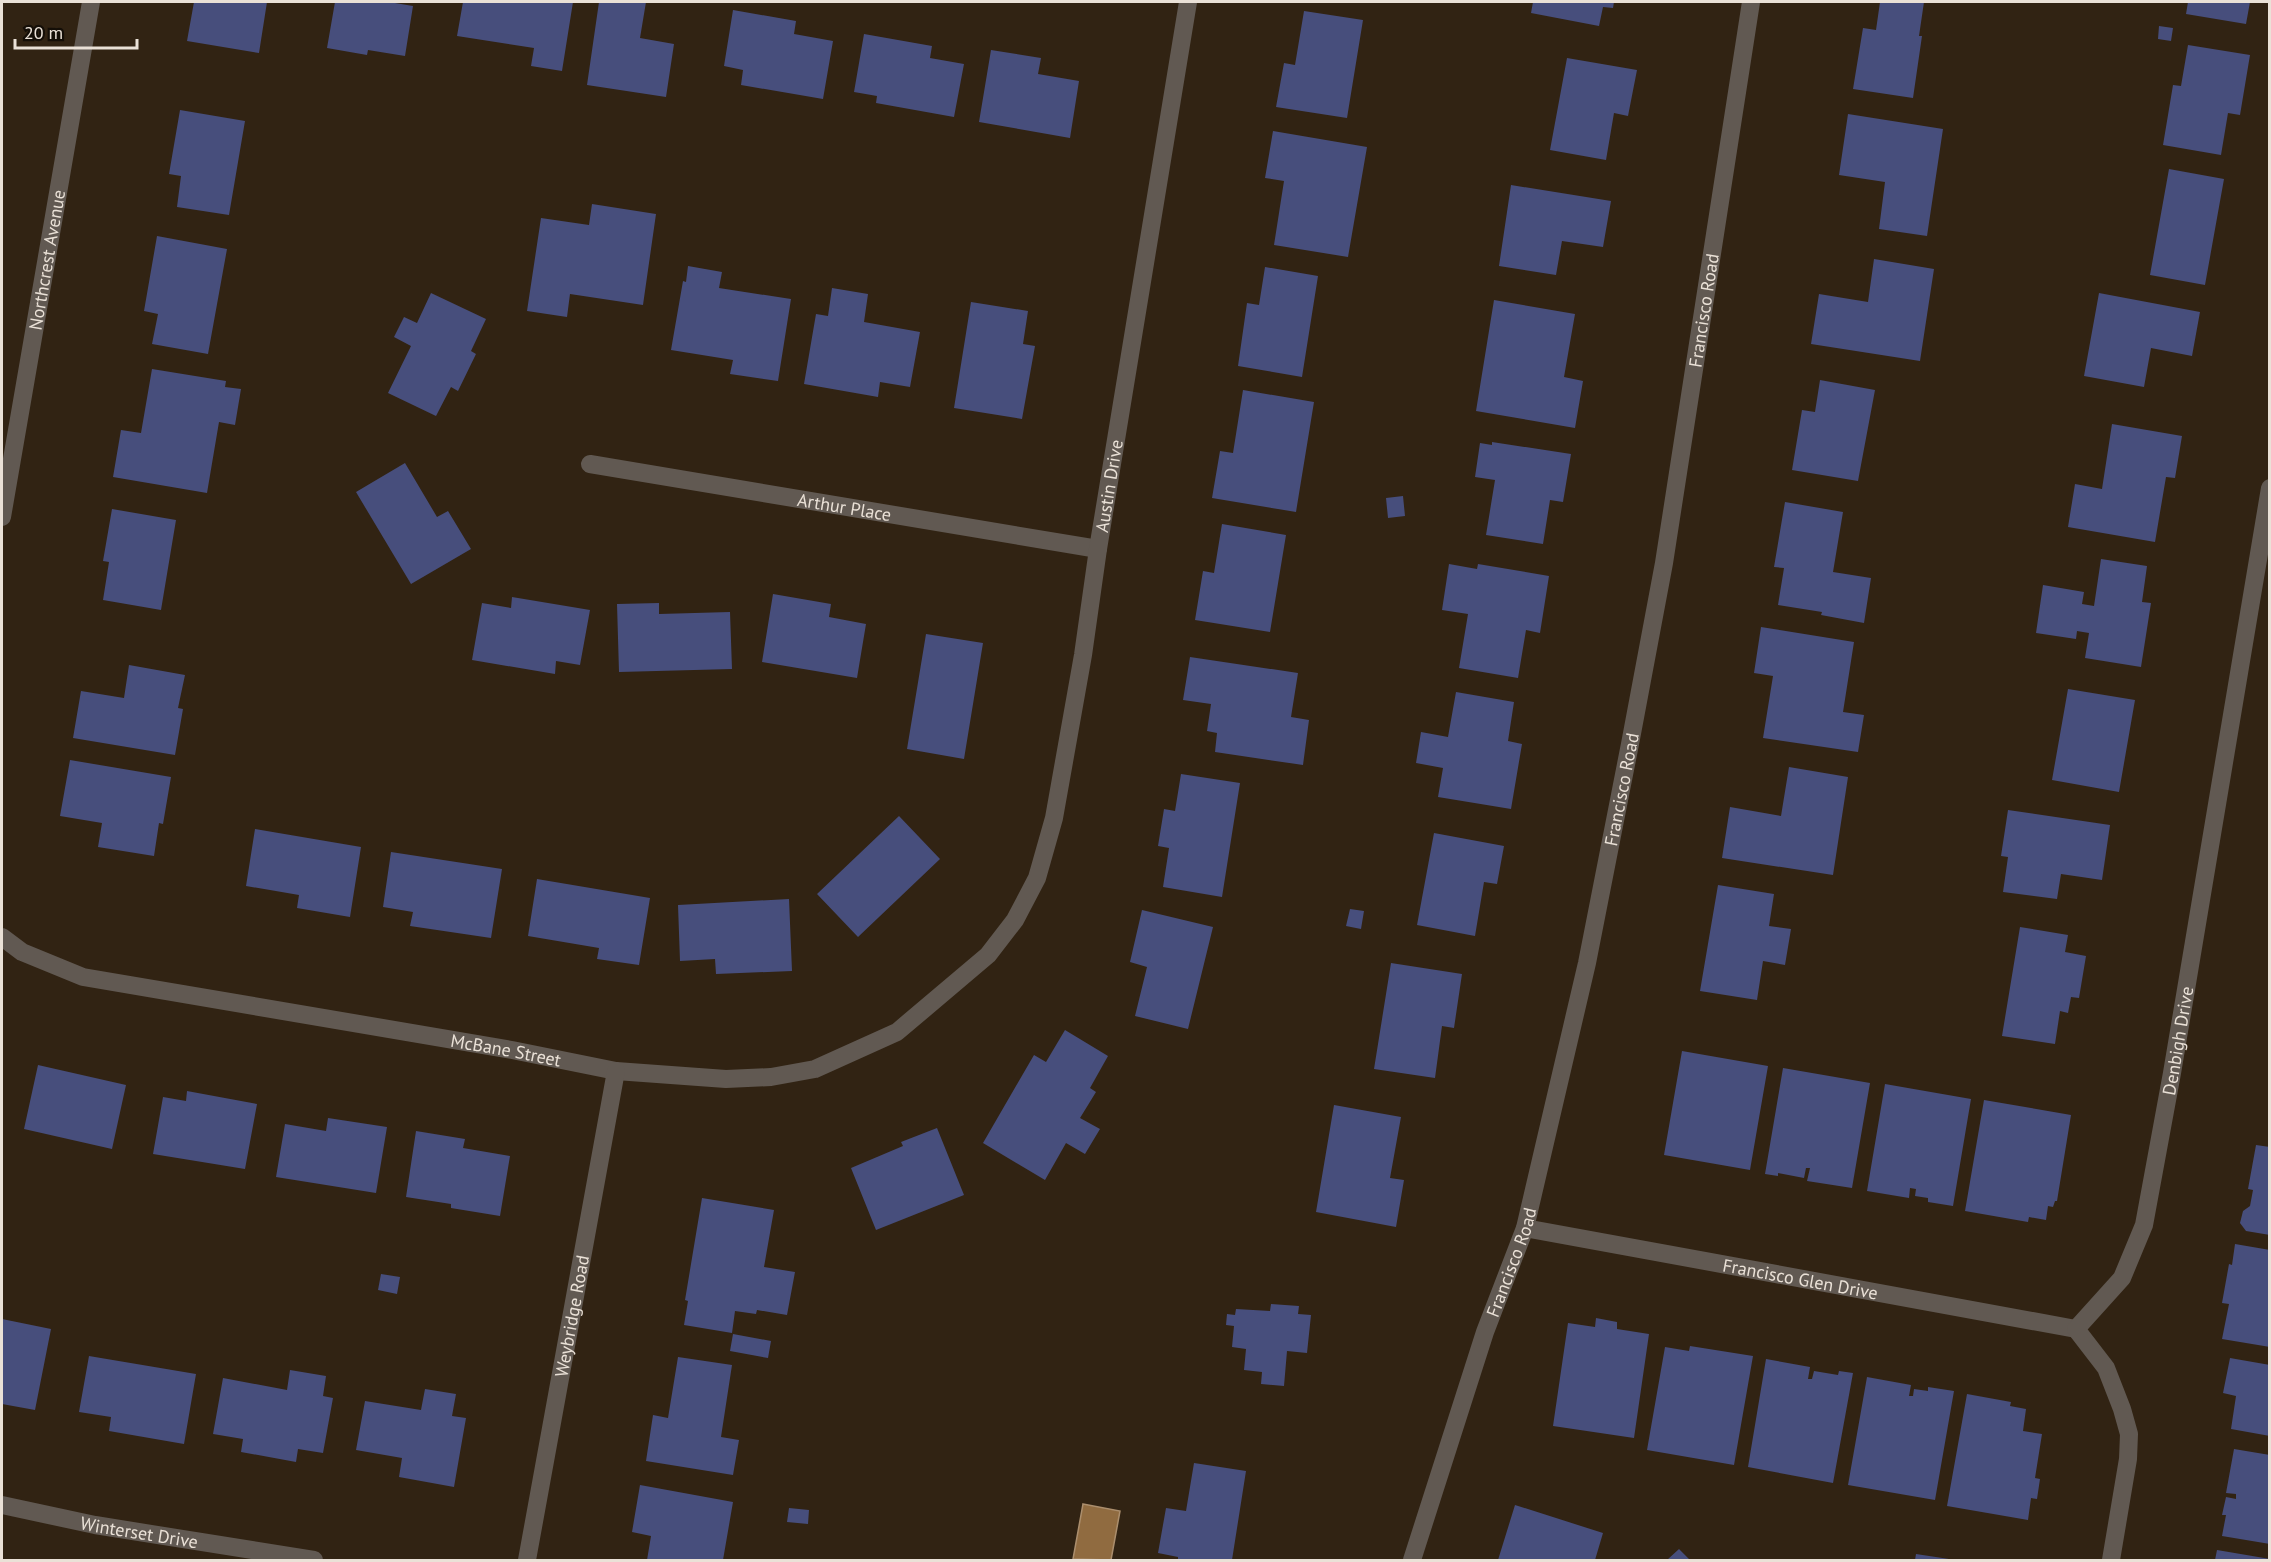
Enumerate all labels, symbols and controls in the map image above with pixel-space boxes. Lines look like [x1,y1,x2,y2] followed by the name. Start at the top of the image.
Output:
[15,12,136,50] scale bar
[24,21,63,44] text: 20 m
[23,188,70,332] street label: Northcrest Avenue
[1683,252,1723,369] street label: Francisco Road
[1089,438,1127,534] street label: Austin Drive
[796,487,893,526] street label: Arthur Place
[1599,731,1643,848] street label: Francisco Road
[2157,985,2198,1097] street label: Denbigh Drive
[449,1028,563,1071] street label: McBane Street
[1480,1205,1541,1320] street label: Francisco Road
[549,1253,594,1379] street label: Weybridge Road
[1721,1253,1880,1304] street label: Francisco Glen Drive
[78,1511,200,1553] street label: Winterset Drive

